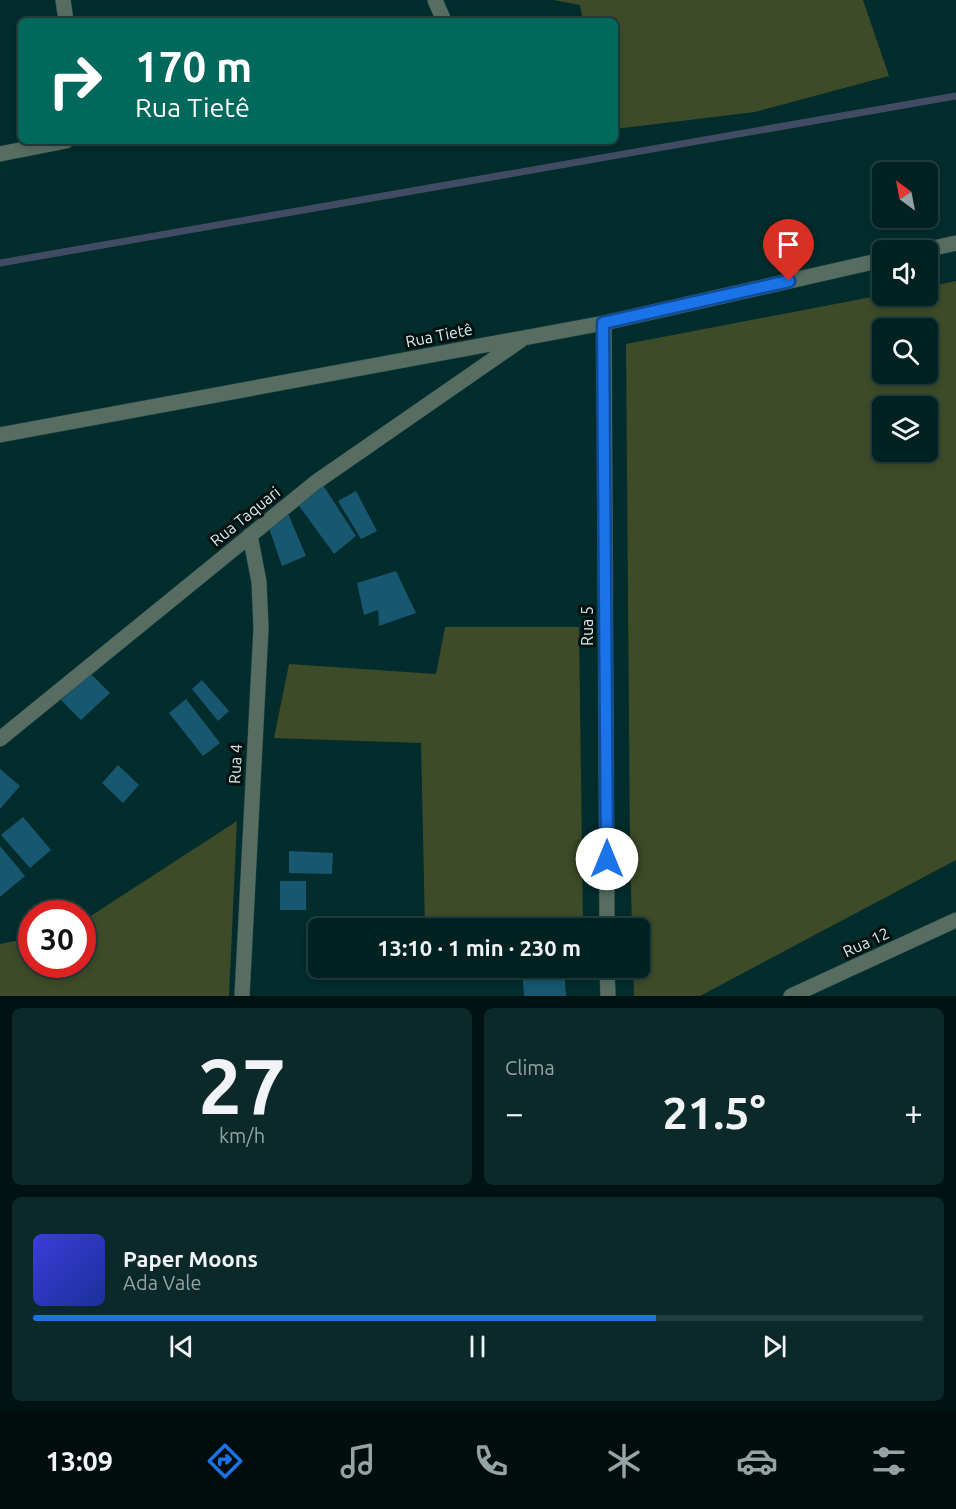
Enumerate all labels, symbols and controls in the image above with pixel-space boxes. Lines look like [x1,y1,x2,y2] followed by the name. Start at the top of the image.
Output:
[36,42,114,120] icon: right
[135,43,252,90] text: 170 m
[135,92,250,122] text: Rua Tietê
[872,162,938,228] north arrow
[872,162,938,462] map controls
[763,219,814,281] pin
[772,228,805,261] icon: arrive
[872,240,938,306] button: sound
[872,318,938,384] button: search
[404,320,474,350] street label: Rua Tietê
[872,396,938,462] button: layers
[207,483,283,549] street label: Rua Taquari
[578,606,596,646] street label: Rua 5
[225,744,245,784] street label: Rua 4
[575,827,639,891] position arrow
[18,900,96,978] speed limit sign: 30
[840,923,892,961] street label: Rua 12
[377,935,581,960] text: 13:10 · 1 min · 230 m
[198,1041,286,1129] text: 27
[505,1056,555,1079] text: Clima
[662,1087,766,1138] text: 21.5°
[505,1094,524,1131] text: −
[904,1094,923,1131] text: +
[219,1124,265,1147] text: km/h
[123,1246,258,1271] text: Paper Moons
[123,1271,201,1294] text: Ada Vale
[165,1330,198,1363] icon: previous
[461,1330,494,1363] icon: pause
[758,1330,791,1363] icon: next
[204,1440,246,1482] icon: directions
[337,1440,379,1482] icon: music
[470,1440,512,1482] icon: phone
[603,1440,645,1482] icon: climate
[736,1440,778,1482] icon: car
[868,1440,910,1482] icon: filters
[45,1446,113,1476] text: 13:09

